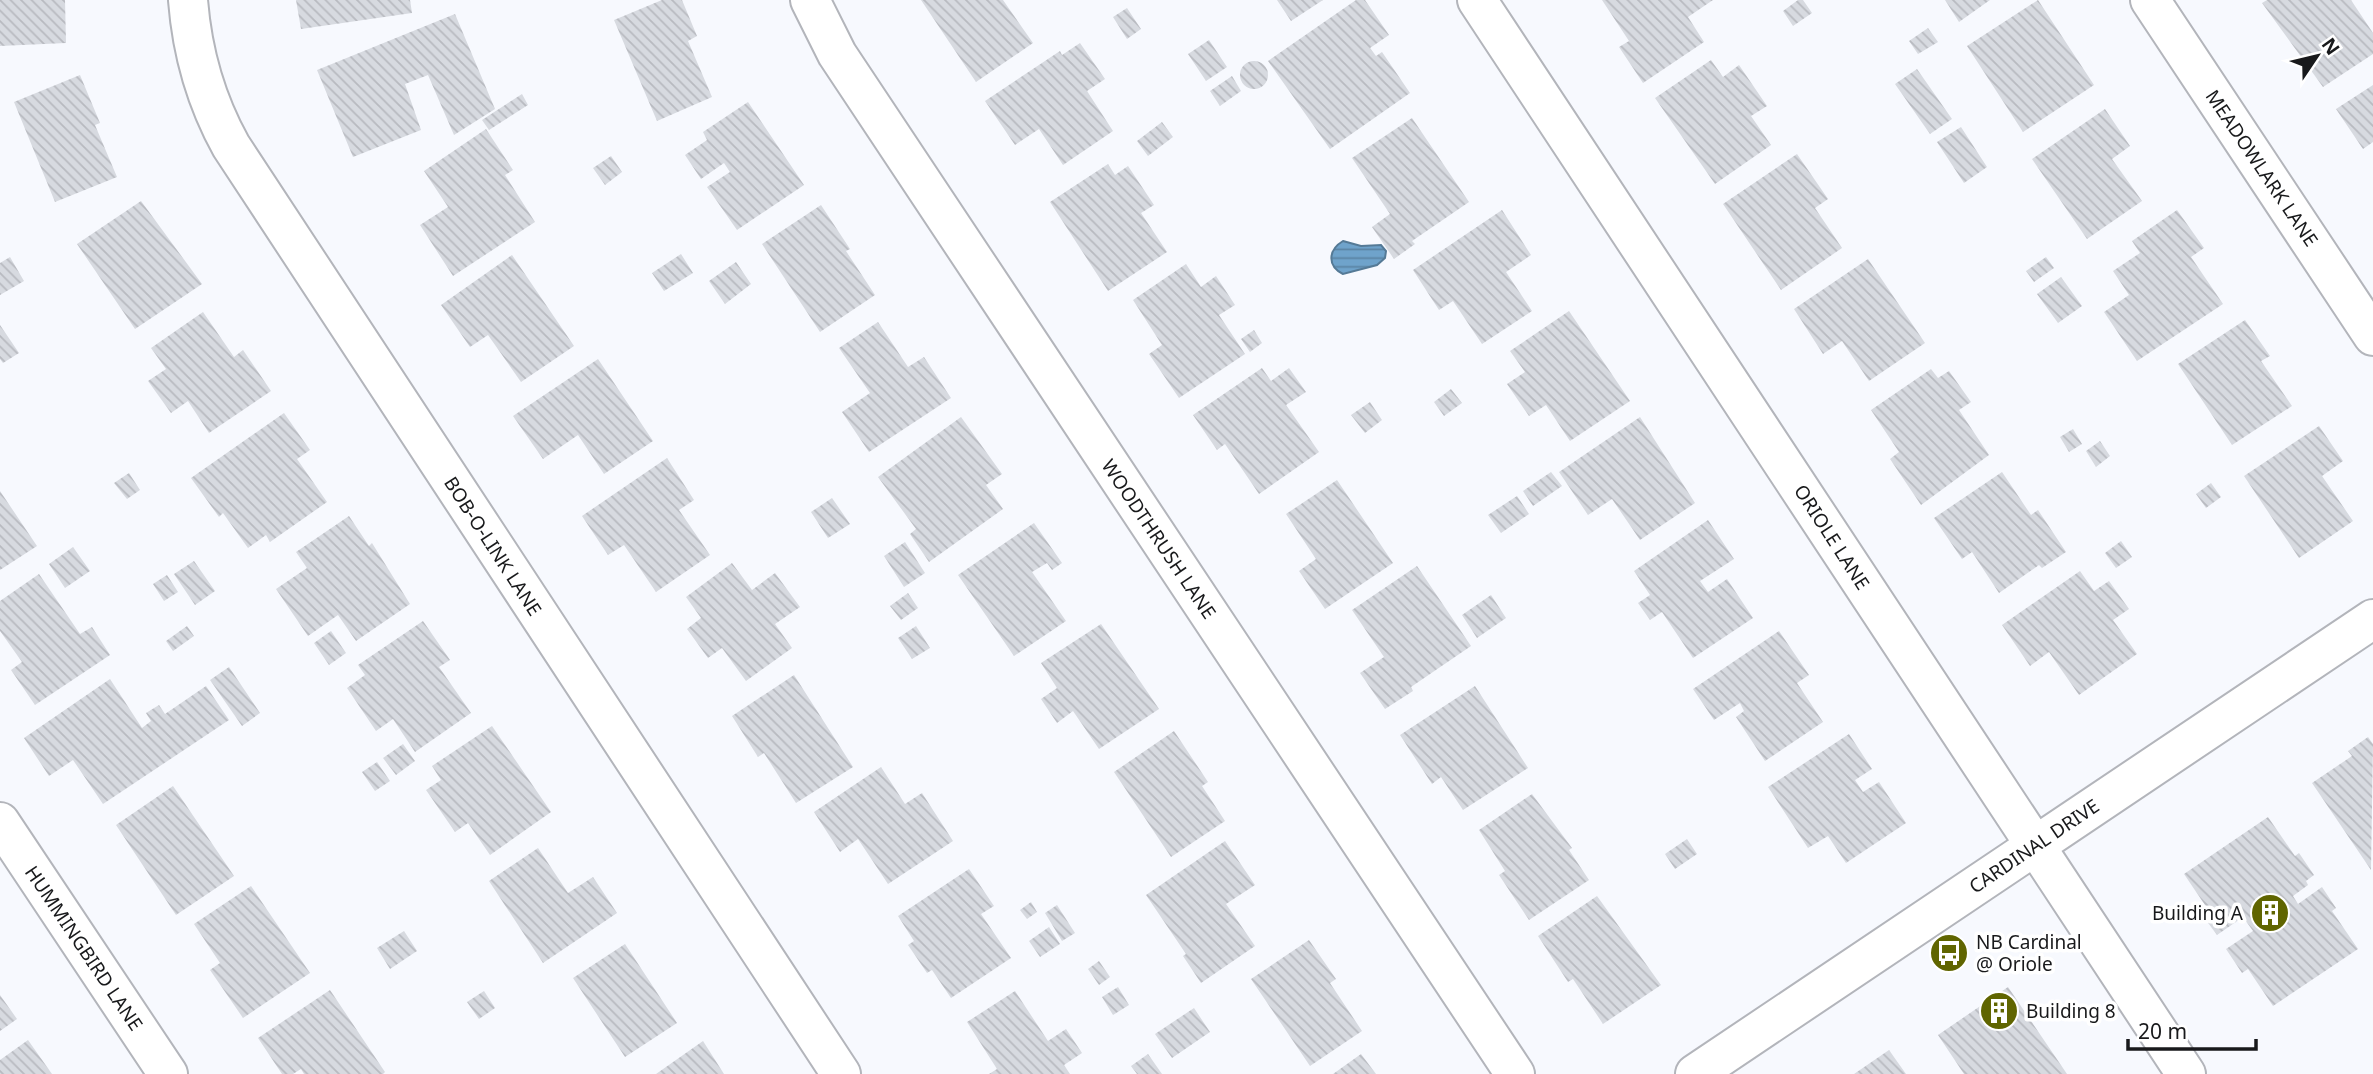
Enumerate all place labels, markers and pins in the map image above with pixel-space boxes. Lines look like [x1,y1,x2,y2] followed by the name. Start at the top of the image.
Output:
[2249,892,2291,934] building icon: Building A
[2152,900,2244,926] place label: Building A
[1976,929,2082,977] place label: NB Cardinal @ Oriole
[1928,932,1970,974] bus stop icon: NB Cardinal @ Oriole
[1978,990,2020,1032] building icon: Building 8
[2026,998,2116,1024] place label: Building 8

